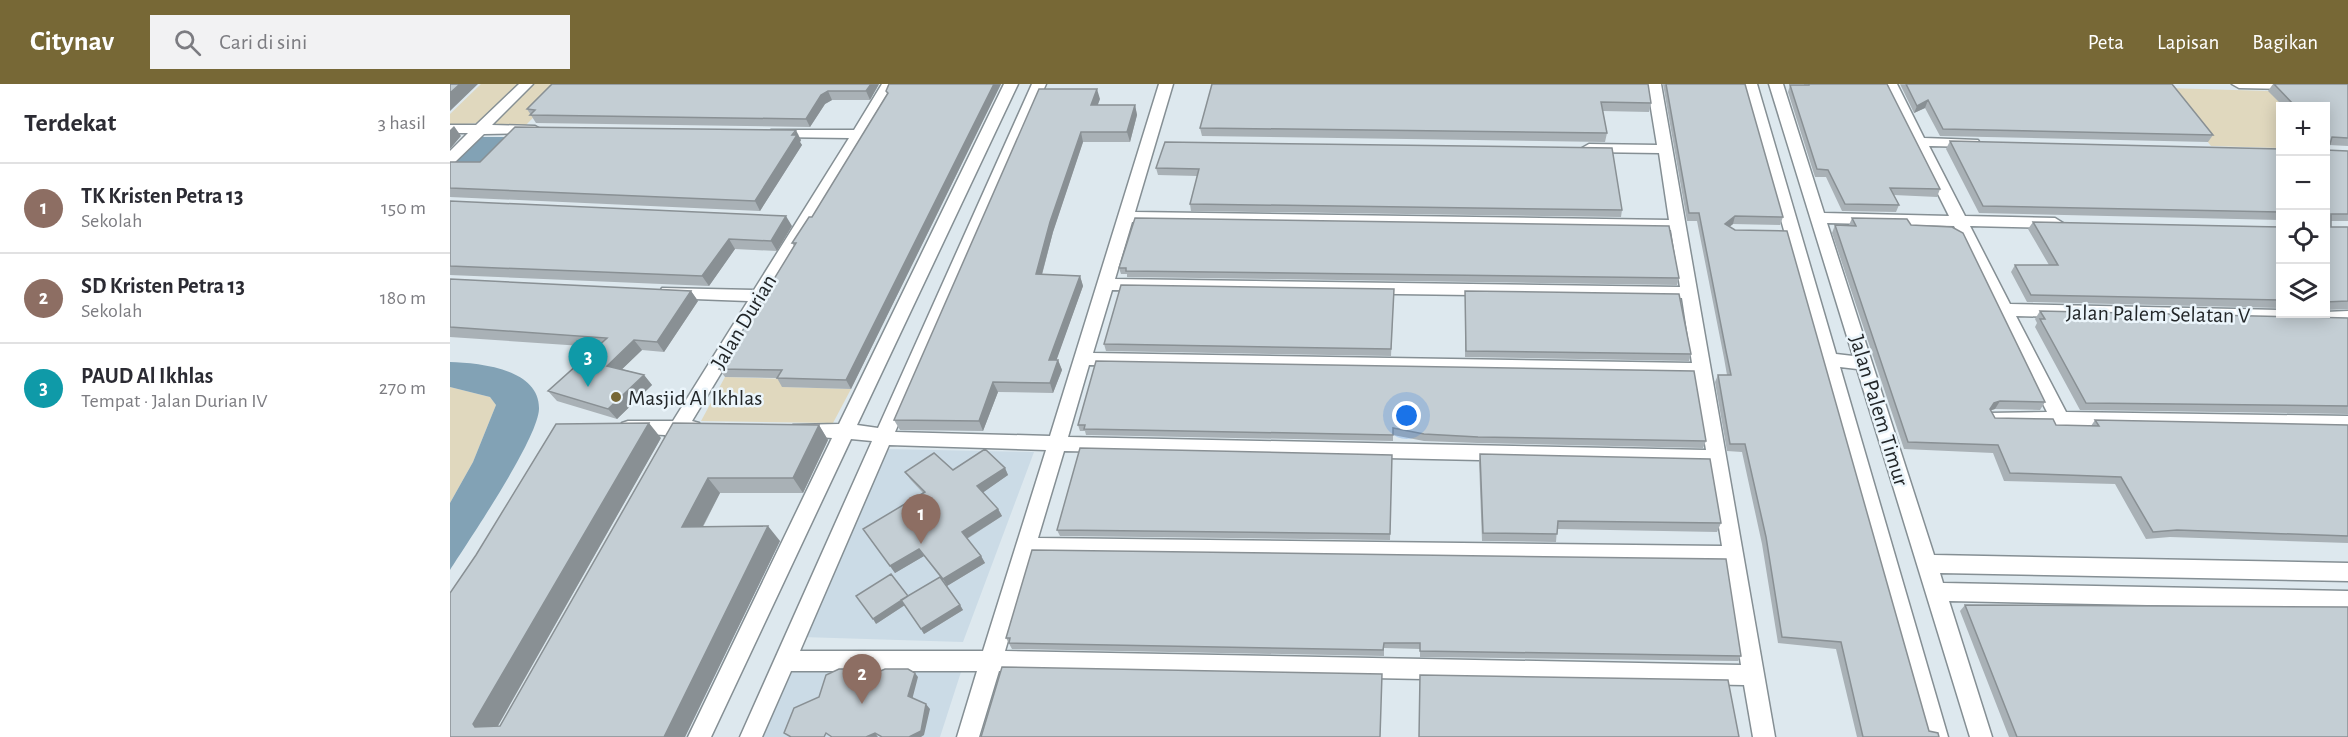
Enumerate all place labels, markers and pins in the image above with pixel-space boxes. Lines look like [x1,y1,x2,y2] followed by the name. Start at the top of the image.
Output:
[568,338,608,387] pin: 3
[628,387,762,409] place label: Masjid Al Ikhlas
[609,390,623,404] marker: Masjid Al Ikhlas
[902,494,940,544] pin: 1
[842,654,882,704] pin: 2

